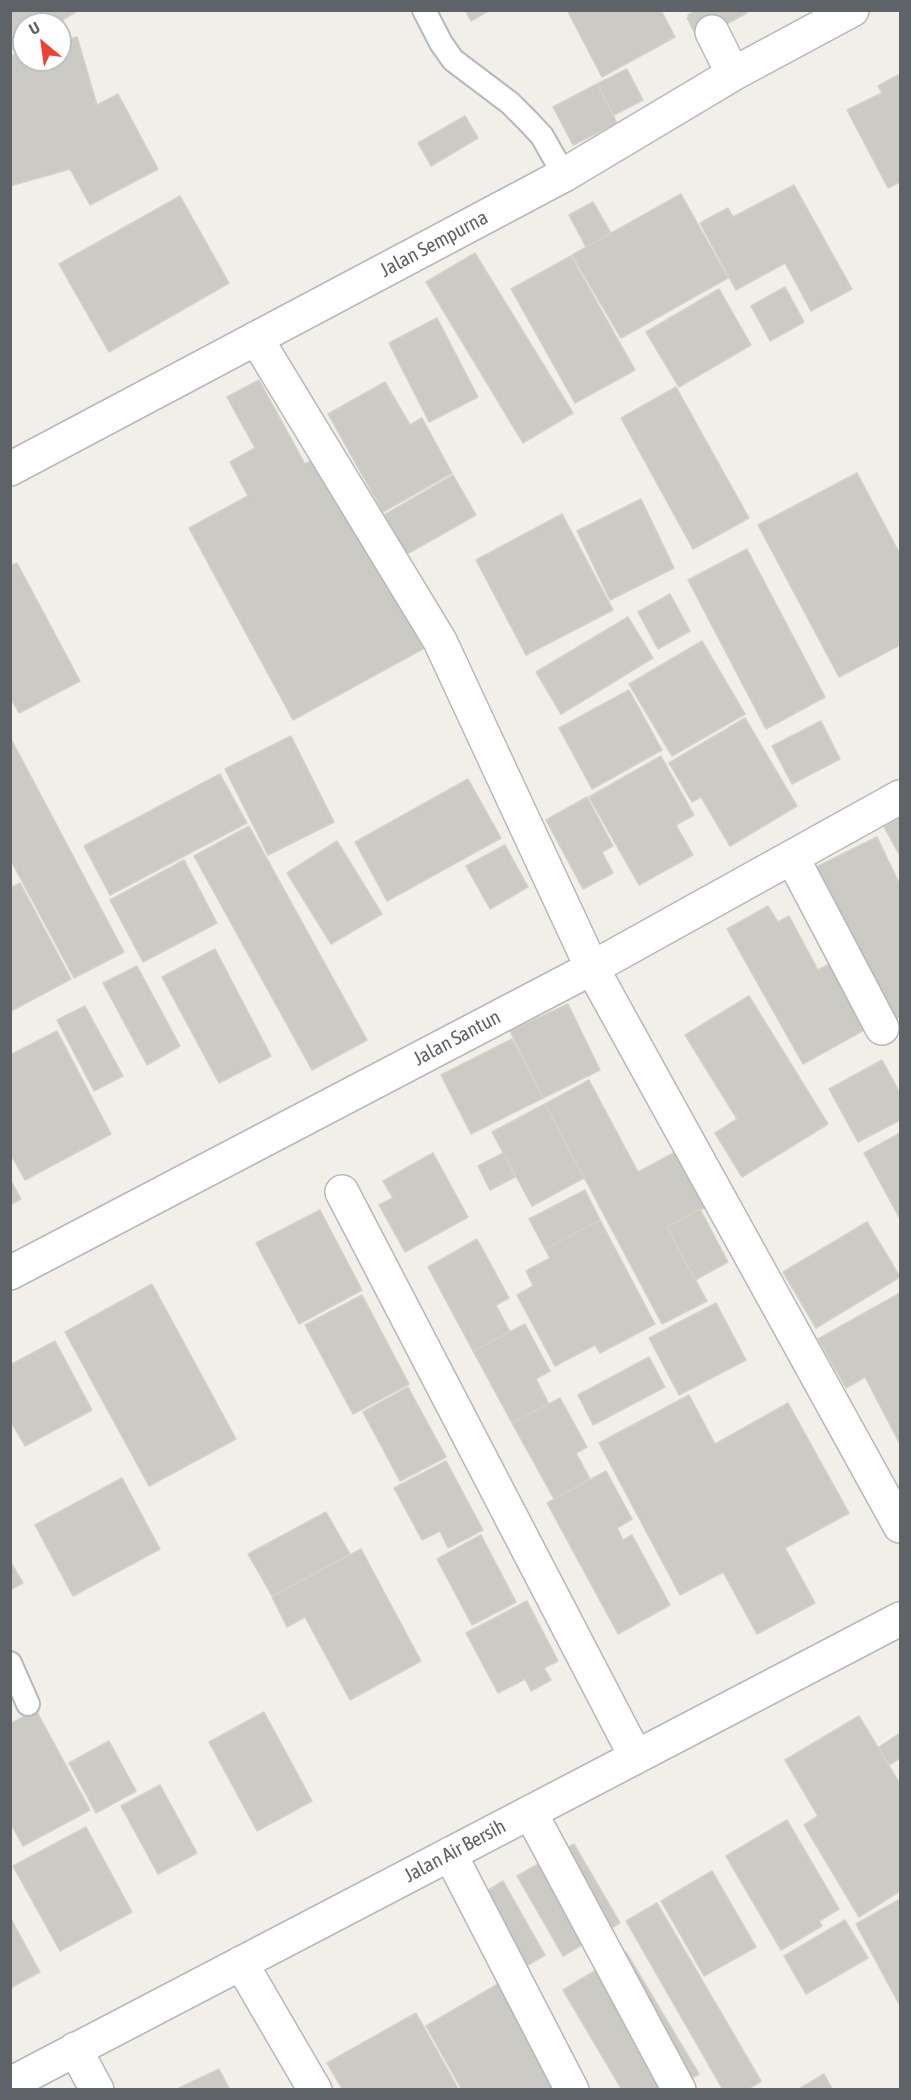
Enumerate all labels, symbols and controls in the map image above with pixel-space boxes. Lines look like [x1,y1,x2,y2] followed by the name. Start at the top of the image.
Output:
[12,12,72,72] north arrow
[26,18,43,38] text: U
[376,206,492,282] street label: Jalan Sempurna
[409,1005,505,1071] street label: Jalan Santun
[400,1814,510,1888] street label: Jalan Air Bersih

